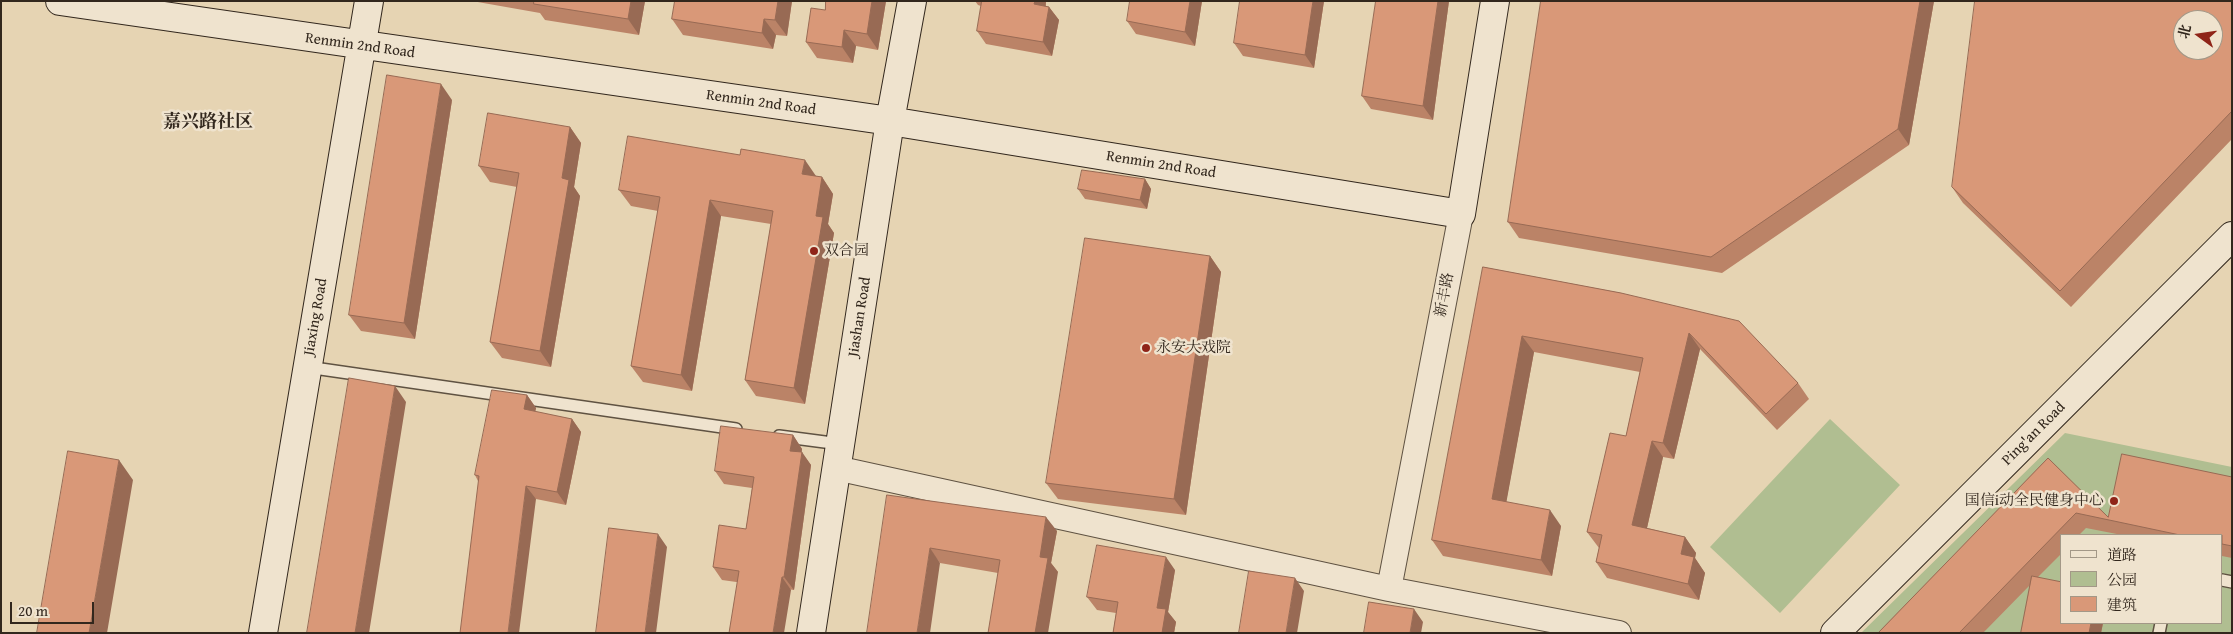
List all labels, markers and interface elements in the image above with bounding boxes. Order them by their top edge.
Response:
north arrow [2173,10,2223,60]
text: 北 [2173,22,2196,41]
street label: Renmin 2nd Road [304,29,416,63]
street label: Renmin 2nd Road [705,86,817,120]
district label: 嘉兴路社区 [163,111,253,133]
street label: Renmin 2nd Road [1105,147,1217,183]
place label: 双合园 [824,242,869,260]
marker: 双合园 [808,245,820,257]
street label: 新丰路 [1432,271,1458,319]
street label: Jiashan Road [845,276,875,358]
street label: Jiaxing Road [300,277,332,357]
place label: 永安大戏院 [1156,339,1231,357]
marker: 永安大戏院 [1140,342,1152,354]
street label: Ping'an Road [1999,399,2069,469]
place label: 国信i动全民健身中心 [1965,492,2104,510]
marker: 国信i动全民健身中心 [2108,495,2120,507]
legend [2060,534,2223,624]
text: 道路 [2107,544,2137,565]
text: 公园 [2107,569,2137,590]
scale bar [12,592,96,624]
text: 建筑 [2107,594,2137,615]
text: 20 m [18,600,48,621]

